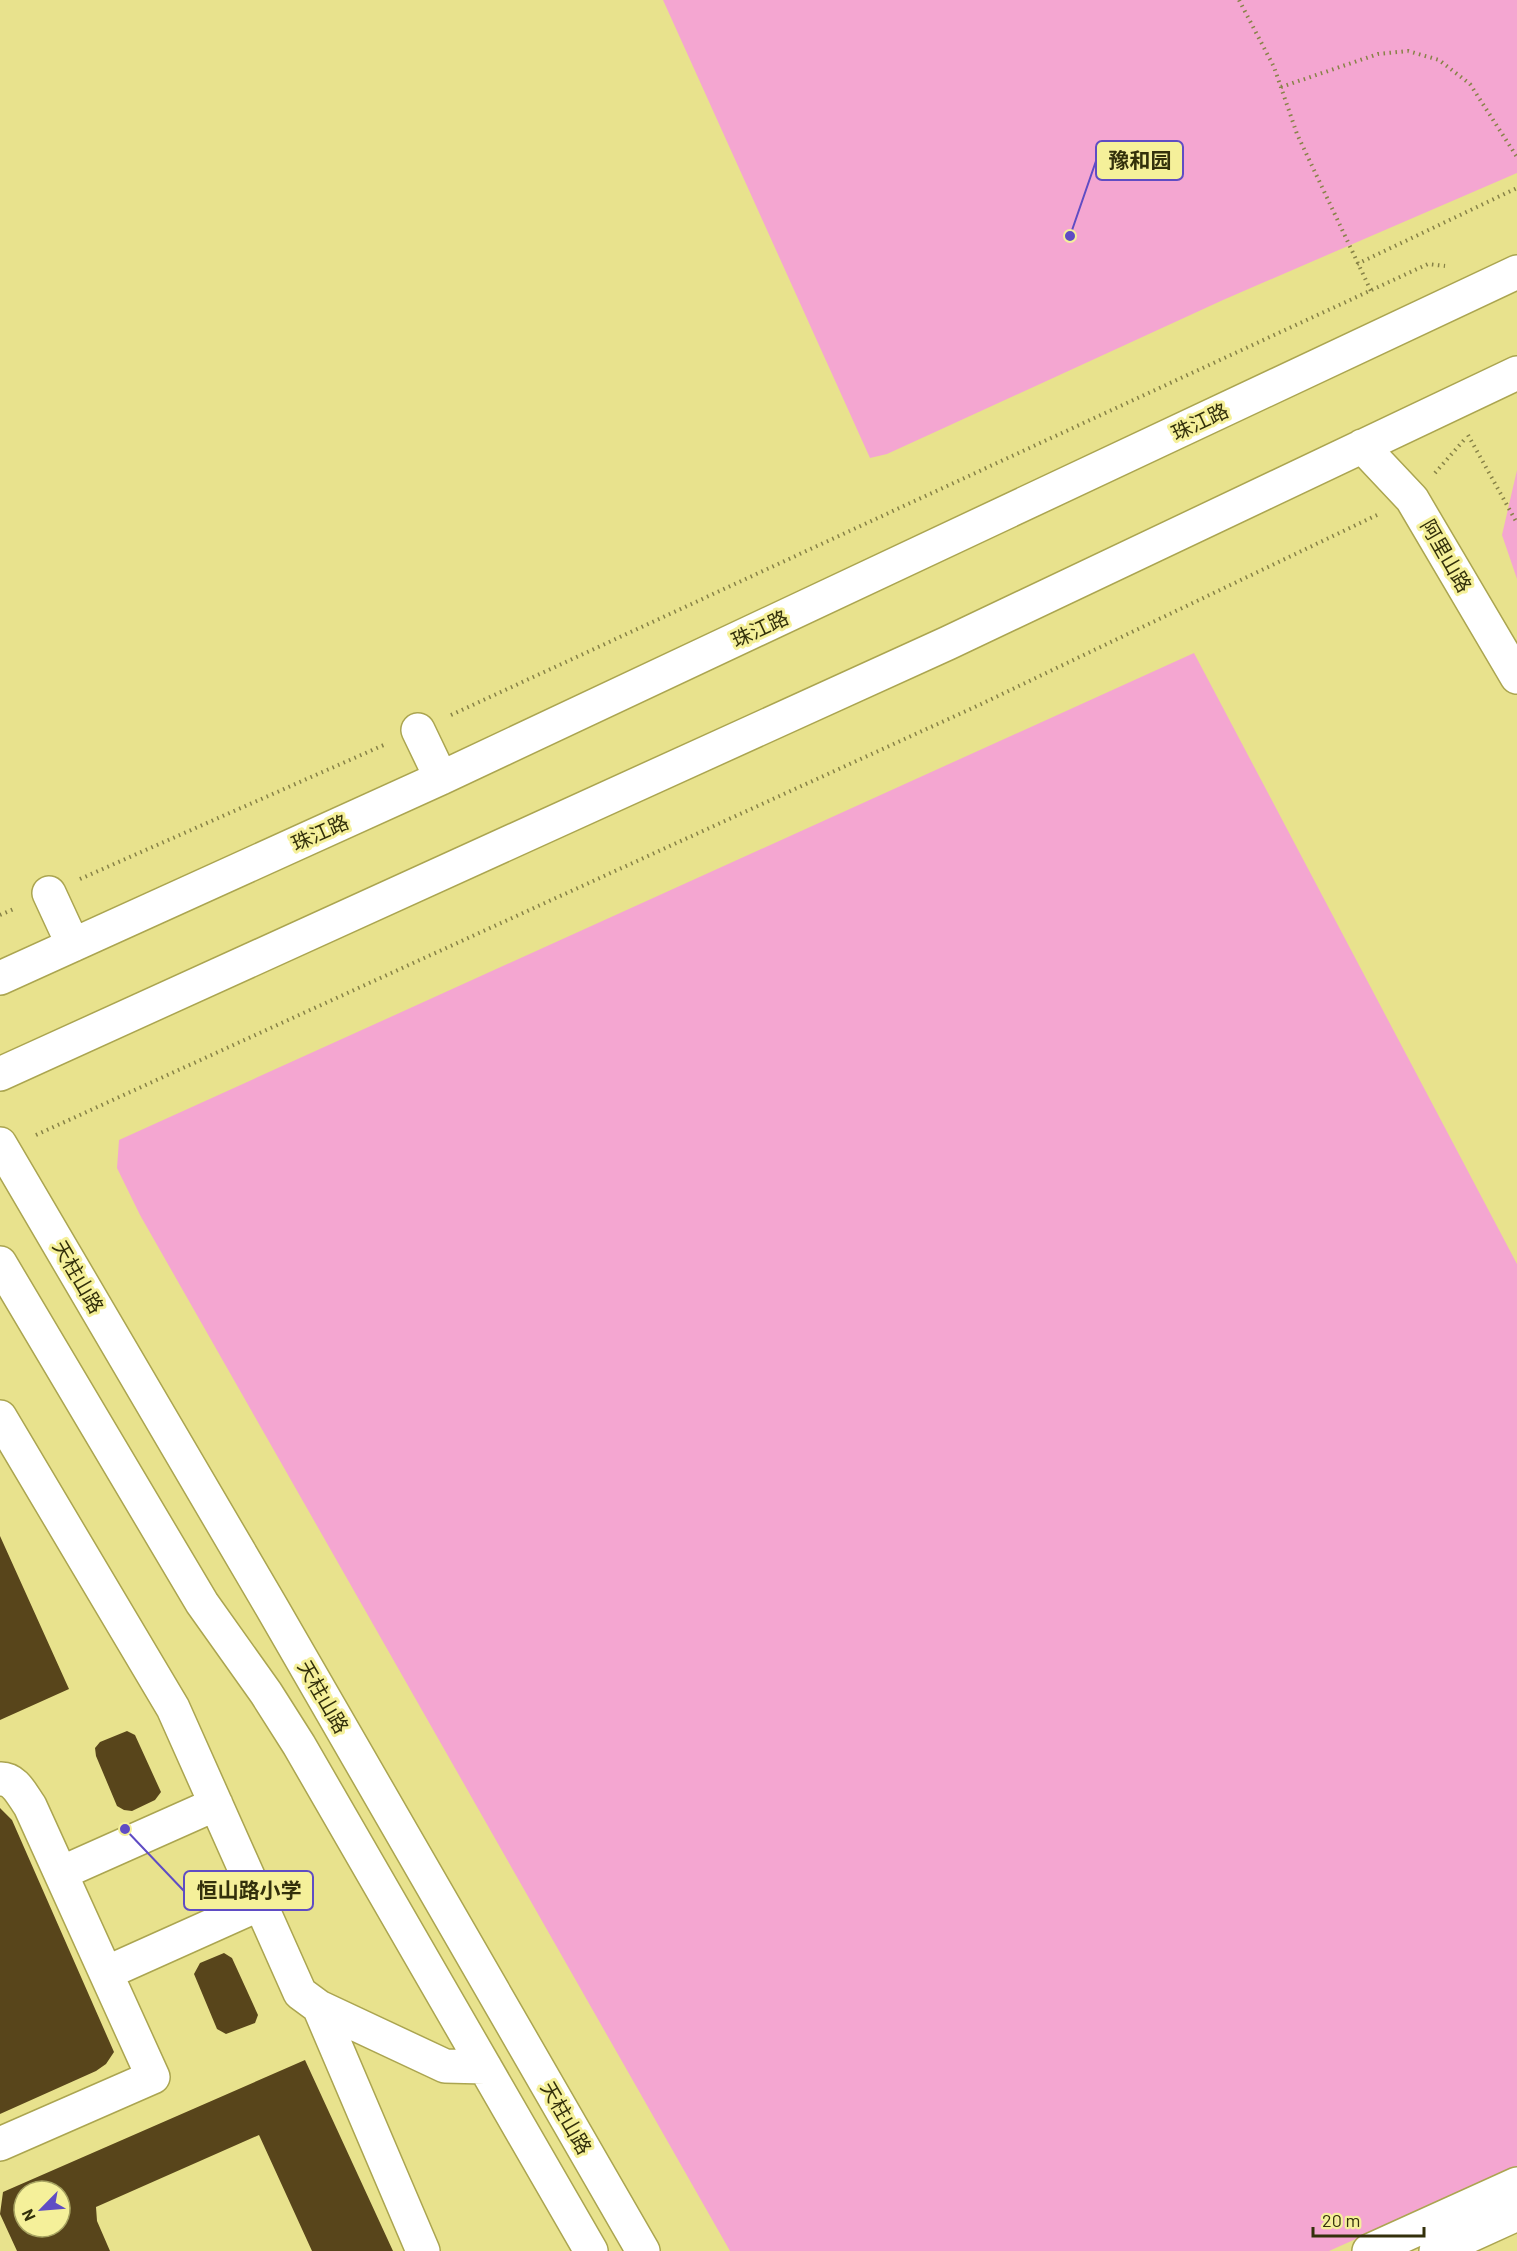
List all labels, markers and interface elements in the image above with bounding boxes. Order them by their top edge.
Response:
callout: 豫和园 [1096,141,1183,180]
text: 豫和园 [1109,147,1172,172]
street label: 珠江路 [1167,398,1232,445]
street label: 阿里山路 [1416,515,1477,596]
street label: 珠江路 [727,605,792,652]
street label: 珠江路 [287,809,352,855]
street label: 天柱山路 [48,1236,109,1317]
street label: 天柱山路 [293,1656,354,1737]
callout: 恒山路小学 [184,1871,313,1910]
text: 恒山路小学 [197,1877,302,1902]
street label: 天柱山路 [536,2077,597,2158]
north arrow [12,2179,72,2239]
scale bar [1313,2200,1424,2238]
text: N [17,2207,39,2224]
text: 20 m [1322,2209,1360,2231]

